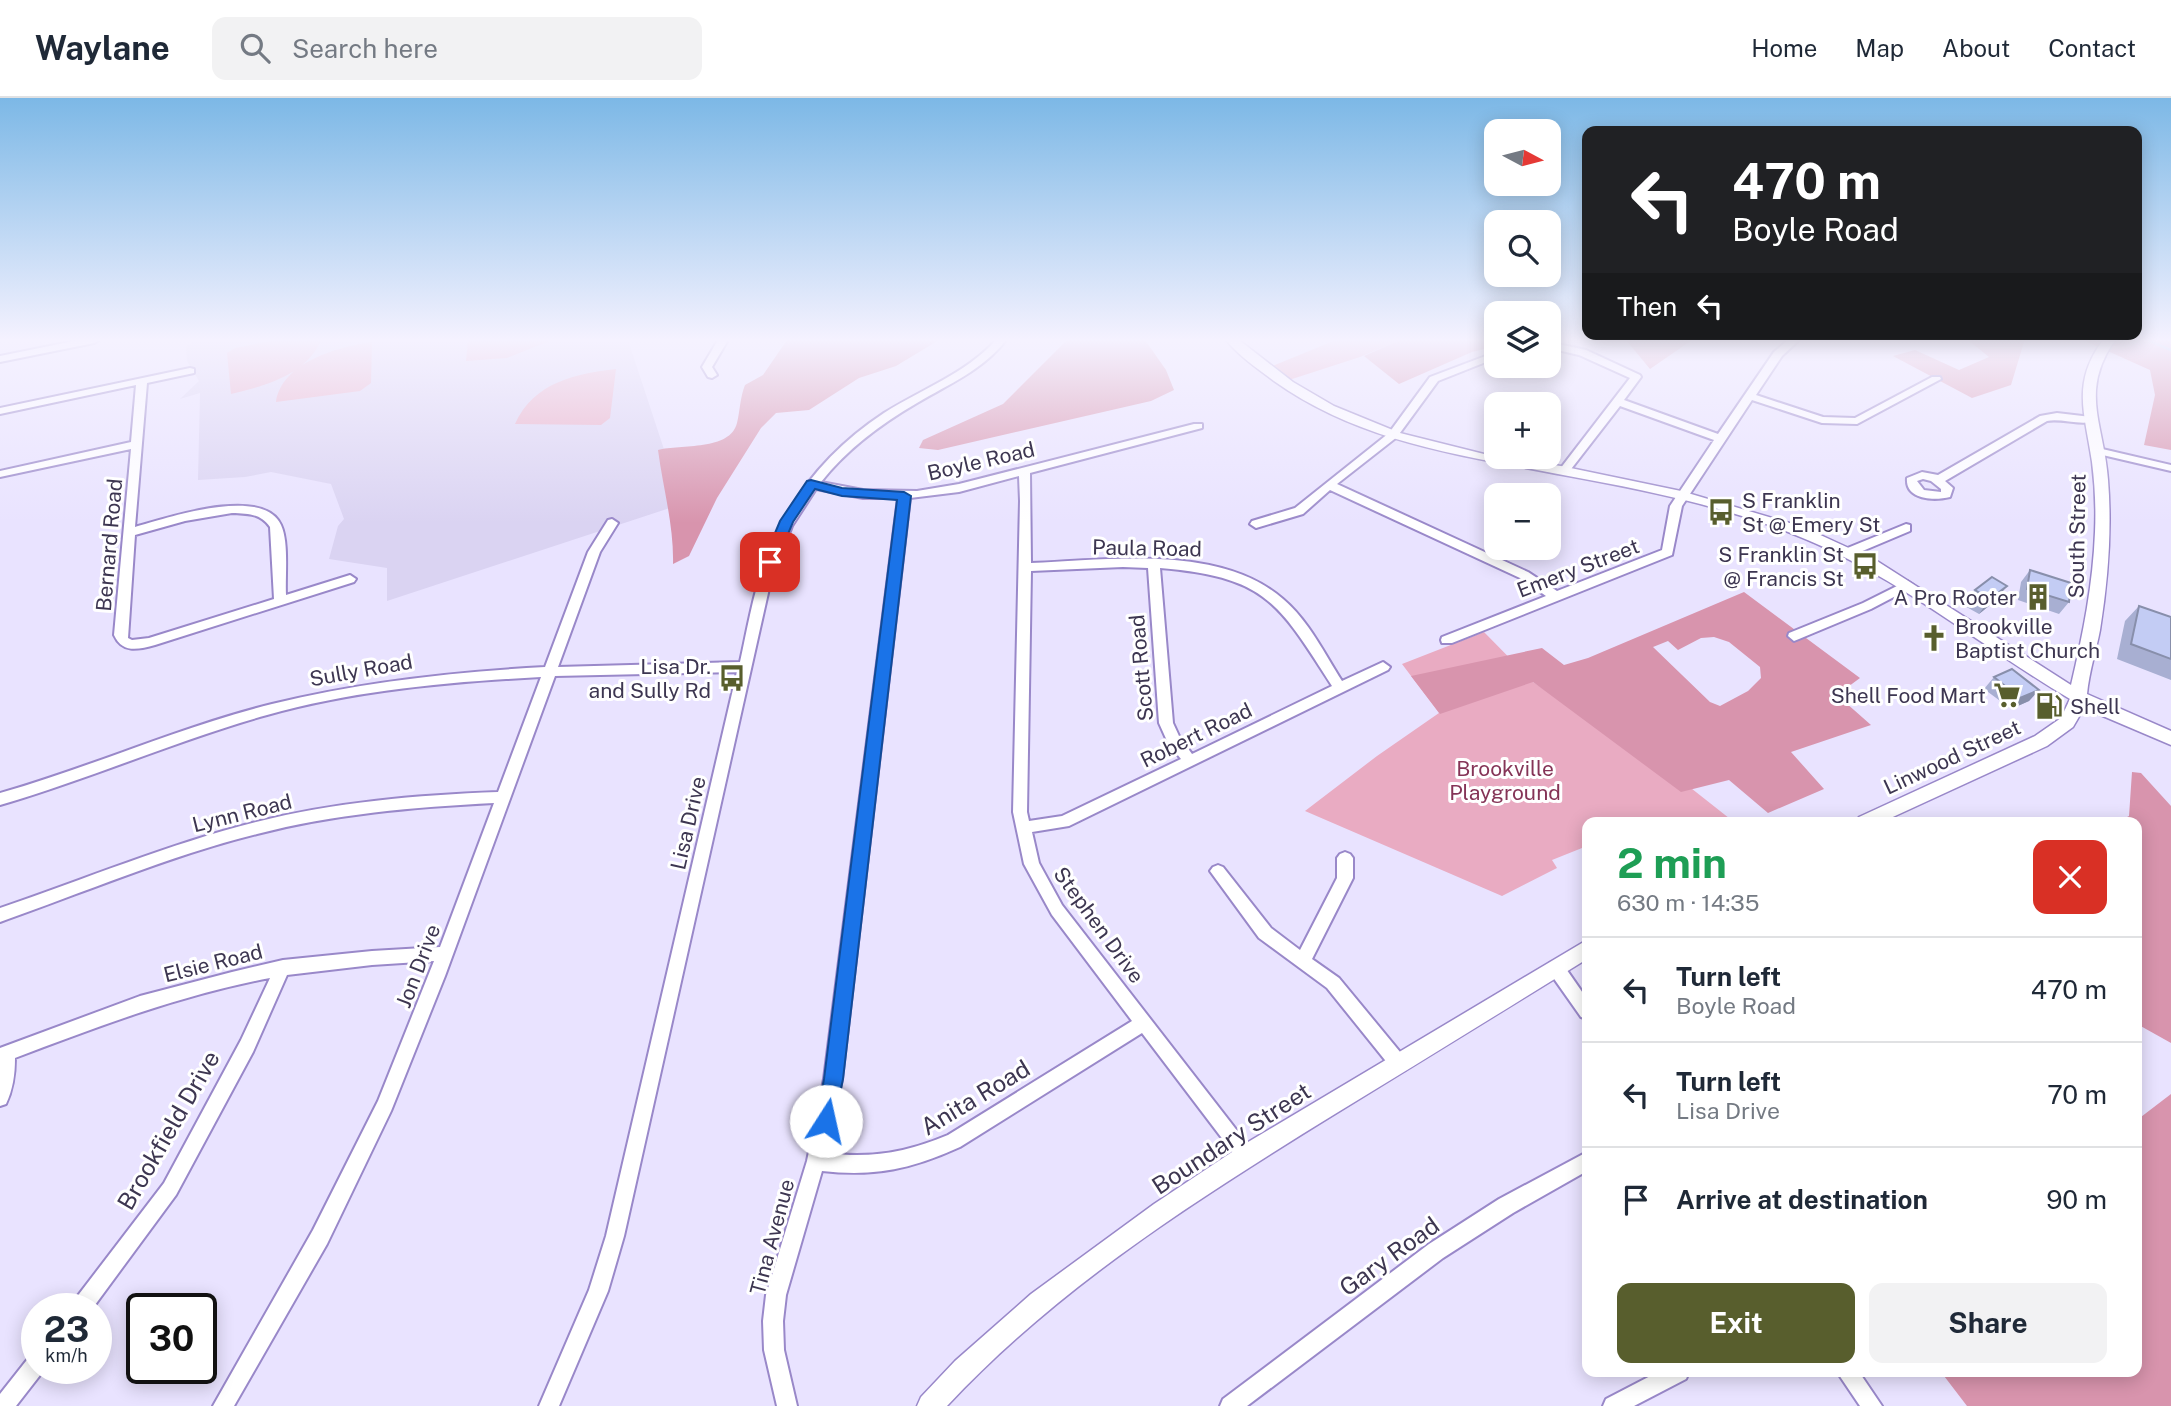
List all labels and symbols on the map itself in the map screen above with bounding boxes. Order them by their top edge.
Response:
north arrow [1484,119,1561,196]
street label: Boyle Road [925,436,1037,486]
street label: South Street [2063,473,2091,599]
street label: Bernard Road [91,477,127,613]
place label: S Franklin St @ Emery St [1742,488,1880,537]
bus stop icon: S Franklin St @ Emery St [1706,497,1736,527]
pin [740,532,800,592]
street label: Emery Street [1513,533,1643,603]
street label: Paula Road [1092,535,1202,561]
place label: S Franklin St @ Francis St [1718,542,1844,591]
bus stop icon: S Franklin St @ Francis St [1850,551,1880,581]
building icon: A Pro Rooter [2023,582,2053,612]
place label: A Pro Rooter [1894,585,2017,610]
street label: Scott Road [1124,614,1158,722]
place label: Brookville Baptist Church [1955,614,2100,663]
church icon: Brookville Baptist Church [1919,623,1949,653]
street label: Sully Road [307,649,415,691]
place label: Lisa Dr. and Sully Rd [589,654,711,703]
bus stop icon: Lisa Dr. and Sully Rd [717,663,747,693]
supermarket icon: Shell Food Mart [1992,680,2022,710]
place label: Shell Food Mart [1831,683,1986,708]
fuel station icon: Shell [2034,691,2064,721]
place label: Shell [2070,694,2120,719]
street label: Robert Road [1136,697,1256,773]
street label: Linwood Street [1880,714,2024,800]
park label: Brookville Playground [1449,756,1561,805]
street label: Lisa Drive [665,774,711,872]
street label: Lynn Road [190,789,294,837]
street label: Stephen Drive [1049,862,1149,988]
street label: Jon Drive [391,921,445,1011]
street label: Elsie Road [161,939,265,987]
street label: Brookfield Drive [111,1046,225,1214]
street label: Anita Road [915,1054,1035,1140]
street label: Boundary Street [1146,1076,1316,1200]
position arrow [789,1084,863,1158]
street label: Tina Avenue [745,1176,799,1298]
street label: Gary Road [1334,1211,1444,1301]
speed limit sign: 30 [126,1293,217,1384]

